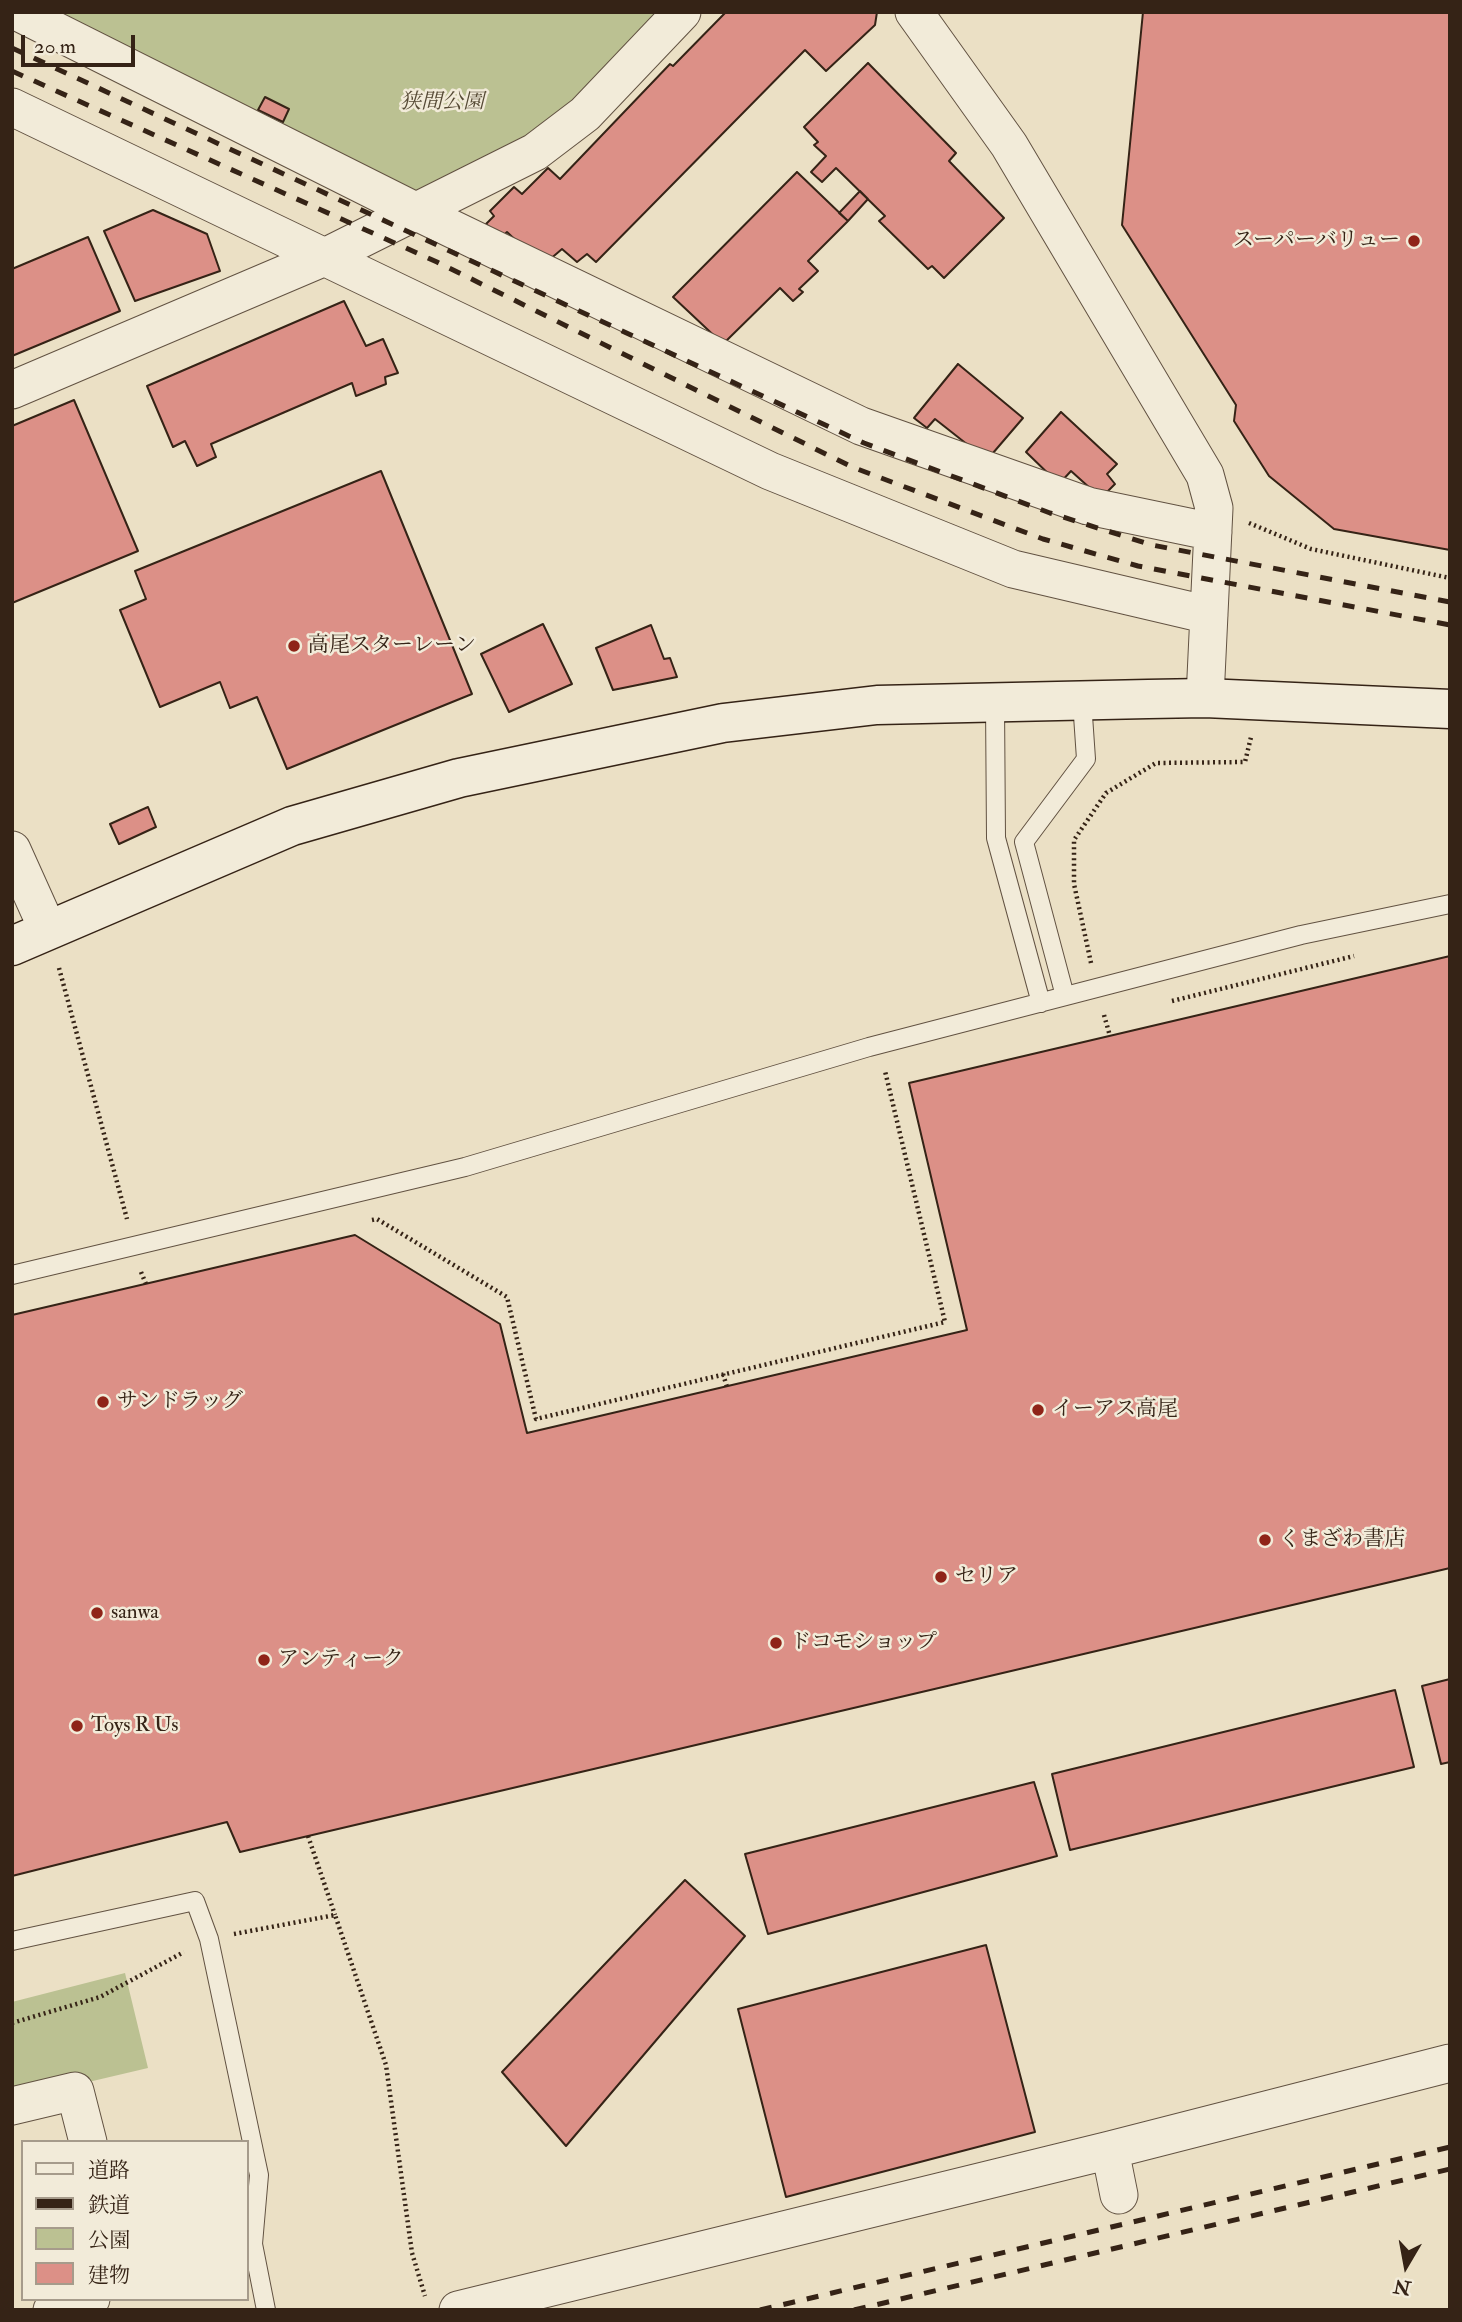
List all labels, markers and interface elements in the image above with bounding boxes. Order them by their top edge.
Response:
scale bar [24,21,138,65]
text: 20 m [34,33,76,60]
park label: 狭間公園 [400,90,484,116]
place label: スーパーバリュー [1233,228,1400,254]
marker: スーパーバリュー [1406,233,1422,249]
place label: 高尾スターレーン [308,633,476,659]
marker: 高尾スターレーン [286,638,302,654]
place label: サンドラッグ [117,1389,243,1415]
marker: サンドラッグ [95,1394,111,1410]
place label: イーアス高尾 [1052,1397,1178,1423]
marker: イーアス高尾 [1030,1402,1046,1418]
place label: くまざわ書店 [1279,1527,1405,1553]
marker: くまざわ書店 [1257,1532,1273,1548]
place label: セリア [955,1564,1018,1590]
marker: セリア [933,1569,949,1585]
place label: sanwa [111,1600,159,1626]
marker: sanwa [89,1605,105,1621]
place label: ドコモショップ [790,1630,937,1656]
marker: ドコモショップ [768,1635,784,1651]
place label: アンティーク [278,1647,404,1673]
marker: アンティーク [256,1652,272,1668]
place label: Toys R Us [91,1713,178,1739]
marker: Toys R Us [69,1718,85,1734]
legend [21,2140,248,2301]
text: 道路 [88,2157,130,2184]
text: 鉄道 [88,2192,130,2219]
text: 公園 [88,2227,130,2254]
north arrow [1371,2231,1441,2301]
text: 建物 [88,2262,130,2289]
text: N [1392,2273,1413,2300]

